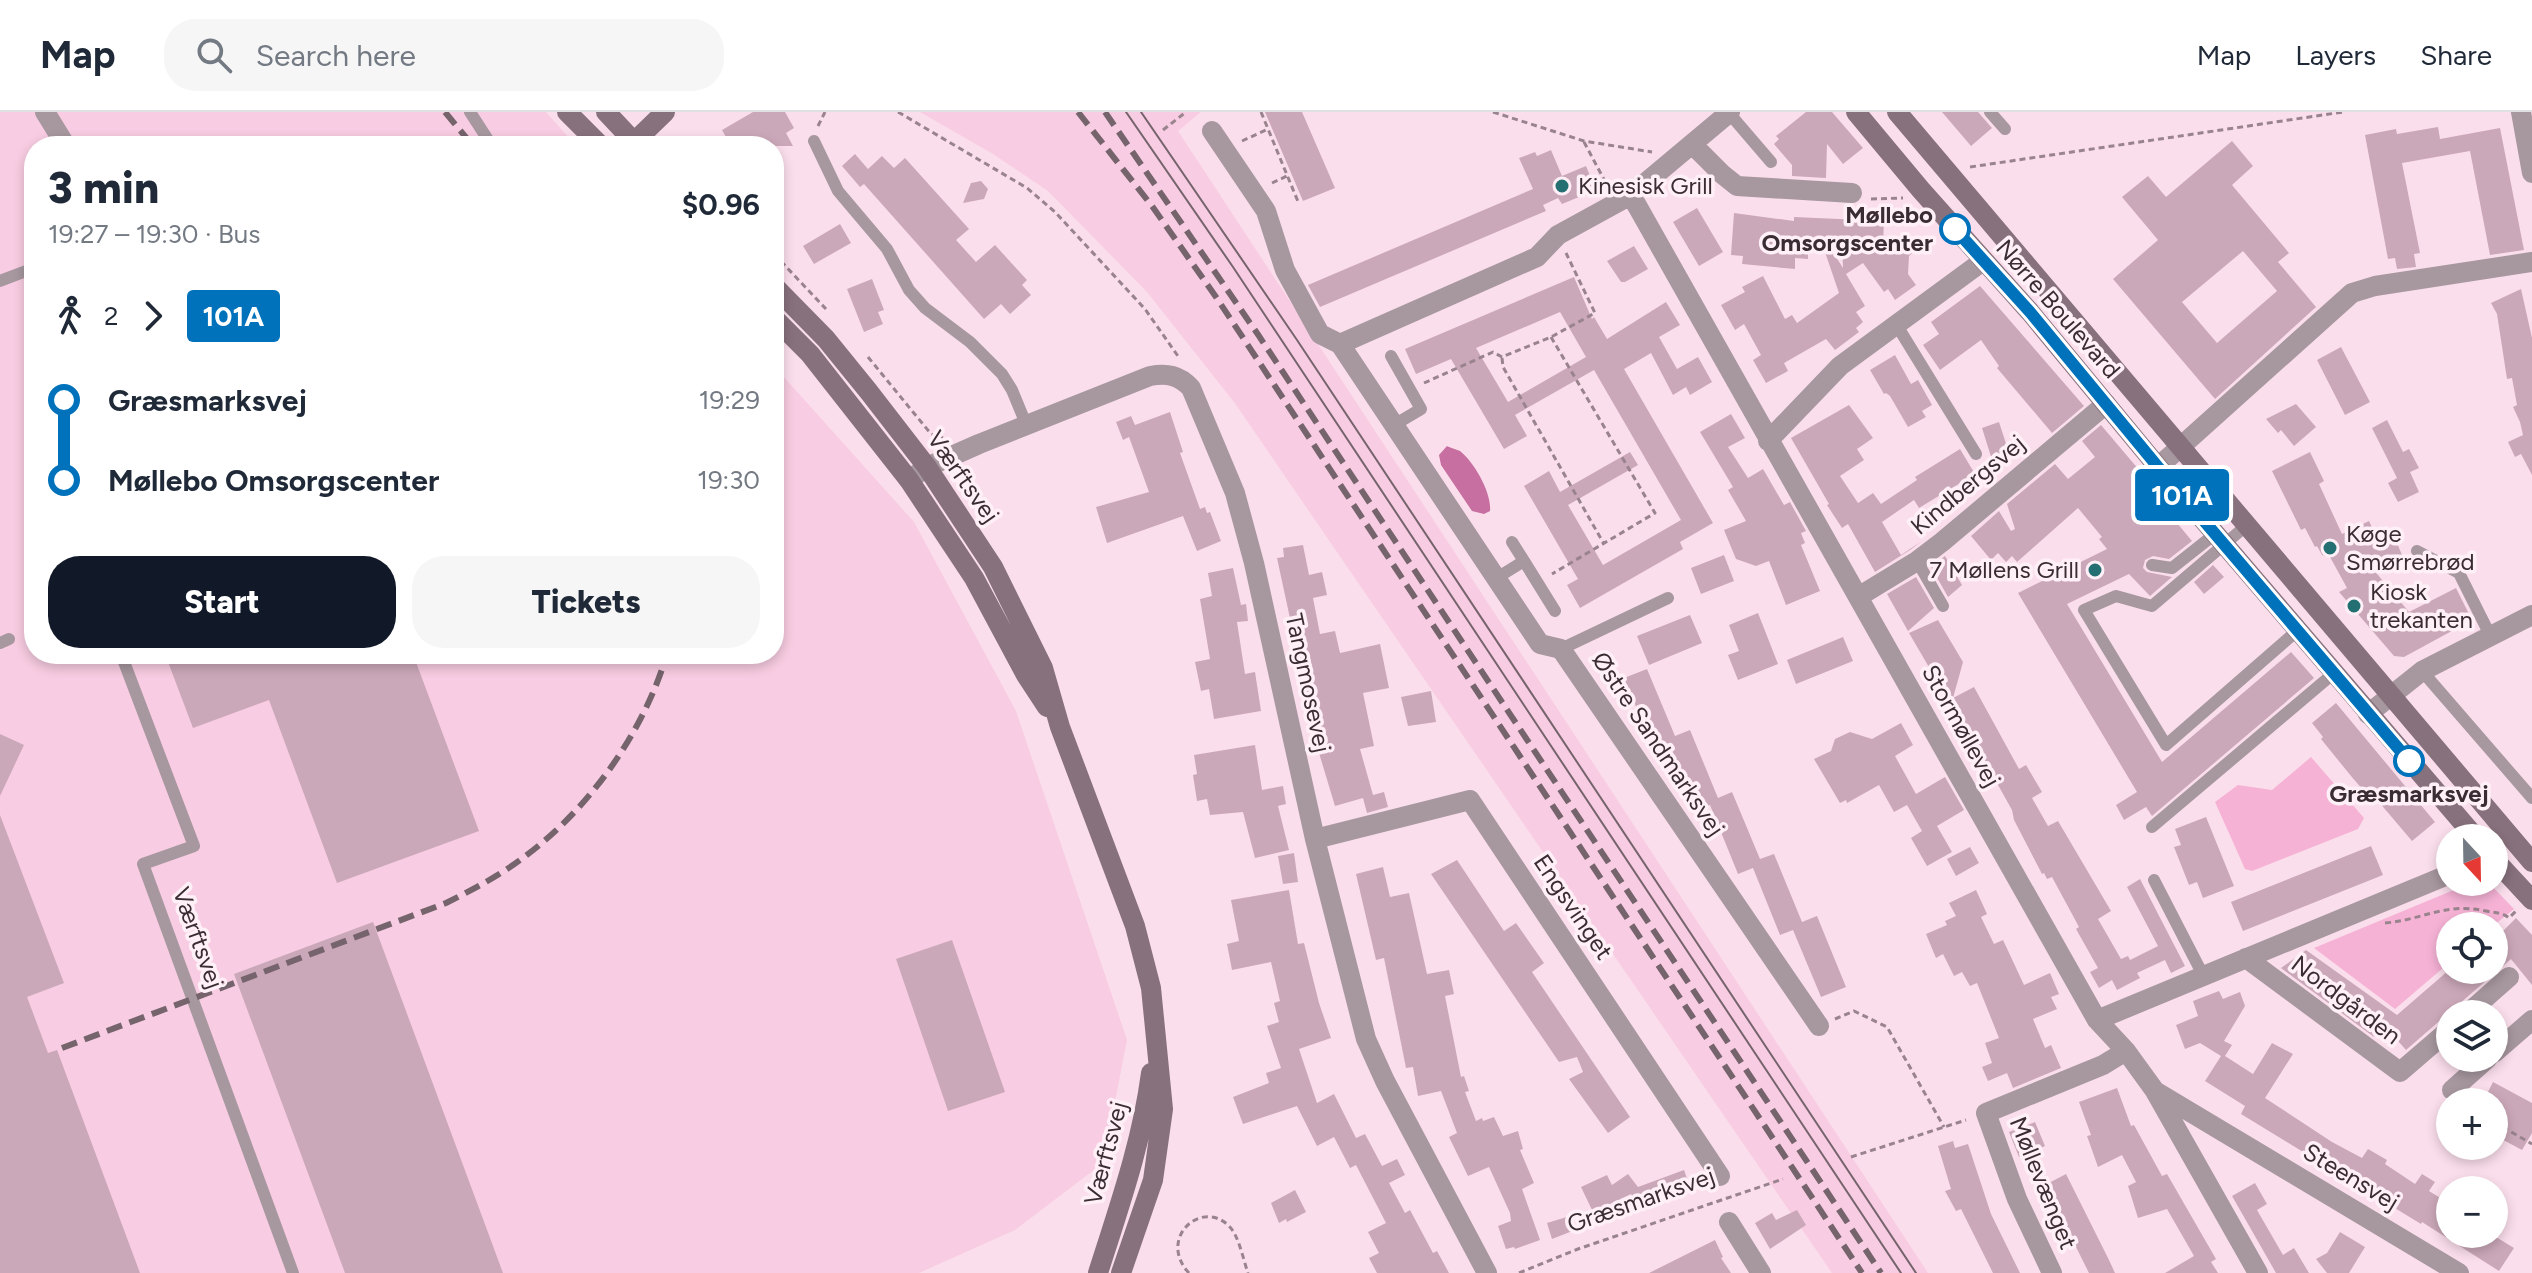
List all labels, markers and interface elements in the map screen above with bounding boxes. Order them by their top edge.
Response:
search box [164,19,724,91]
text: Map [40,32,116,78]
icon: search [192,33,236,77]
text: Search here [256,37,416,74]
text: Map [2197,38,2251,72]
text: Layers [2295,38,2376,72]
text: Share [2420,38,2492,72]
text: 3 min [48,161,159,214]
place label: Kinesisk Grill [1578,171,1713,200]
marker: Kinesisk Grill [1553,177,1571,195]
text: $0.96 [682,186,760,223]
place label: Møllebo Omsorgscenter [1761,200,1933,257]
marker: Møllebo Omsorgscenter [1940,214,1970,244]
text: 19:27 – 19:30 · Bus [48,218,260,250]
street label: Nørre Boulevard [1990,233,2127,384]
icon: walk [48,294,92,338]
icon: forward [131,294,175,338]
text: 101A [203,299,264,333]
text: 2 [104,300,119,332]
text: Græsmarksvej [108,382,307,419]
text: 19:29 [699,384,760,416]
street label: Værftsvej [921,425,1006,528]
street label: Kindbergsvej [1905,429,2031,541]
text: Møllebo Omsorgscenter [108,462,439,499]
text: 19:30 [697,464,760,496]
line badge: 101A [2126,469,2238,521]
text: 101A [2151,478,2213,512]
place label: Køge Smørrebrød [2346,519,2475,576]
marker: Køge Smørrebrød [2321,539,2339,557]
place label: 7 Møllens Grill [1929,555,2079,584]
button: Start [48,556,396,648]
button: Tickets [412,556,760,648]
marker: 7 Møllens Grill [2086,561,2104,579]
place label: Kiosk trekanten [2370,577,2473,634]
marker: Kiosk trekanten [2345,597,2363,615]
street label: Tangmosevej [1280,611,1337,755]
street label: Østre Sandmarksvej [1586,646,1731,841]
street label: Stormøllevej [1916,660,2007,792]
marker: Græsmarksvej [2394,746,2424,776]
place label: Græsmarksvej [2329,779,2489,808]
north arrow [2436,824,2508,896]
map controls [2436,824,2508,1248]
street label: Engsvinget [1528,849,1619,965]
street label: Værftsvej [167,883,230,992]
button: locate [2436,912,2508,984]
street label: Nordgården [2286,949,2407,1050]
button: layers [2436,1000,2508,1072]
button: + [2436,1088,2508,1160]
street label: Værftsvej [1078,1098,1133,1208]
street label: Møllevænget [2004,1112,2083,1253]
street label: Steensvej [2298,1137,2404,1216]
street label: Græsmarksvej [1563,1161,1718,1238]
button: − [2436,1176,2508,1248]

